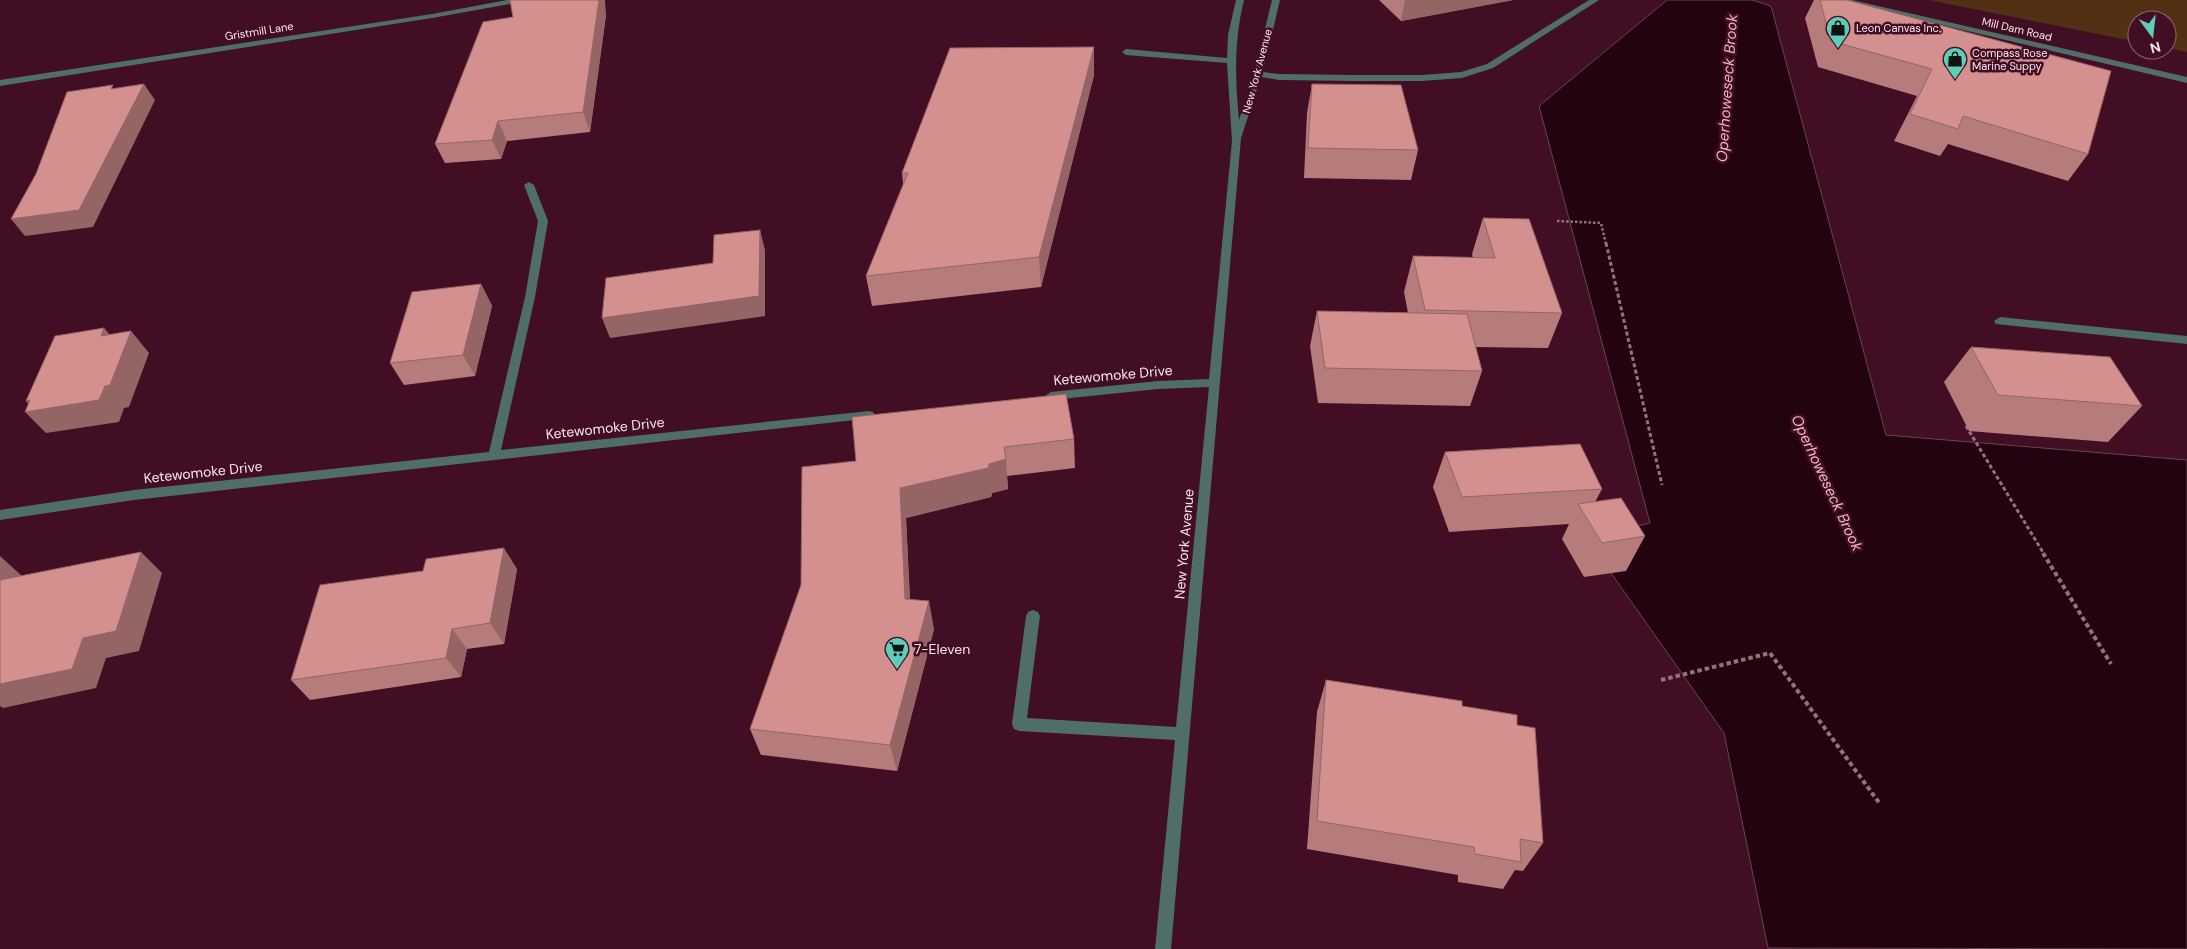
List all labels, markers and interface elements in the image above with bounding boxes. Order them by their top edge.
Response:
north arrow [2127,10,2177,60]
water label: Operhoweseck Brook [1712,13,1742,163]
street label: Mill Dam Road [1981,14,2054,44]
shop icon: Leon Canvas Inc. [1825,15,1851,49]
street label: Gristmill Lane [224,19,294,43]
place label: Leon Canvas Inc. [1856,21,1941,35]
street label: New York Avenue [1239,27,1275,115]
text: N [2148,38,2163,58]
shop icon: Compass Rose Marine Suppy [1942,46,1968,80]
place label: Compass Rose Marine Suppy [1972,46,2048,73]
street label: Ketewomoke Drive [1053,361,1173,389]
water label: Operhoweseck Brook [1787,412,1868,555]
street label: Ketewomoke Drive [545,413,665,443]
street label: Ketewomoke Drive [143,457,263,487]
street label: New York Avenue [1170,488,1198,600]
supermarket icon: 7-Eleven [884,636,910,670]
place label: 7-Eleven [914,640,970,658]

